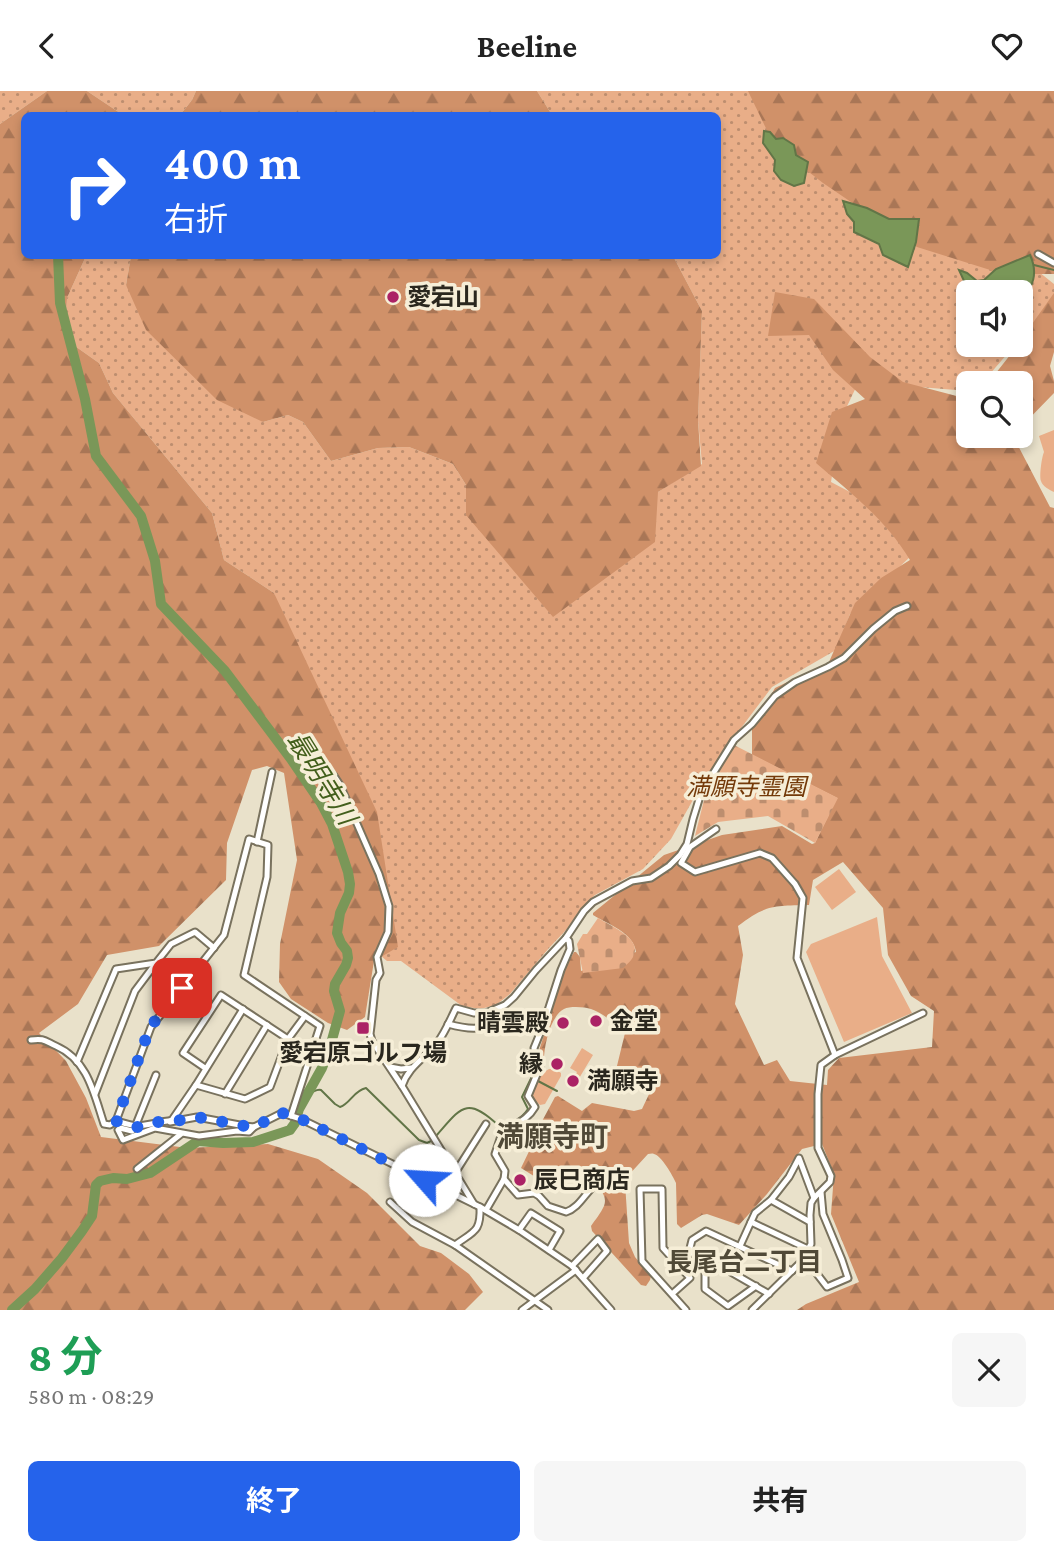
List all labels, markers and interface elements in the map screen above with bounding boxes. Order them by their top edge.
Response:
icon: back [28,27,66,65]
icon: heart [988,27,1026,65]
text: Beeline [477,28,577,64]
text: 400 m [164,135,301,190]
icon: right [49,140,140,231]
text: 右折 [164,201,228,237]
map controls [956,280,1033,448]
button: sound [956,280,1033,357]
place label: 愛宕山 [407,283,479,310]
marker: 愛宕山 [385,289,401,305]
button: search [956,371,1033,448]
water label: 最明寺川 [282,726,363,833]
park label: 満願寺霊園 [686,773,809,800]
pin [152,958,212,1018]
icon: arrive [163,969,201,1007]
place label: 金堂 [610,1007,658,1034]
place label: 晴雲殿 [477,1009,549,1036]
marker: 金堂 [588,1013,604,1029]
marker: 晴雲殿 [555,1015,571,1031]
marker: 愛宕原ゴルフ場 [355,1020,371,1036]
place label: 愛宕原ゴルフ場 [279,1039,447,1066]
place label: 縁 [519,1050,543,1077]
marker: 縁 [549,1056,565,1072]
place label: 満願寺 [587,1067,659,1094]
marker: 満願寺 [565,1073,581,1089]
district label: 満願寺町 [496,1121,608,1152]
position arrow [388,1143,462,1217]
place label: 辰巳商店 [534,1166,630,1193]
marker: 辰巳商店 [512,1172,528,1188]
district label: 長尾台二丁目 [666,1248,822,1277]
text: 8 分 [28,1333,103,1380]
button: close [952,1333,1026,1407]
text: 580 m · 08:29 [28,1383,154,1409]
button: 終了 [28,1461,520,1541]
button: 共有 [534,1461,1026,1541]

